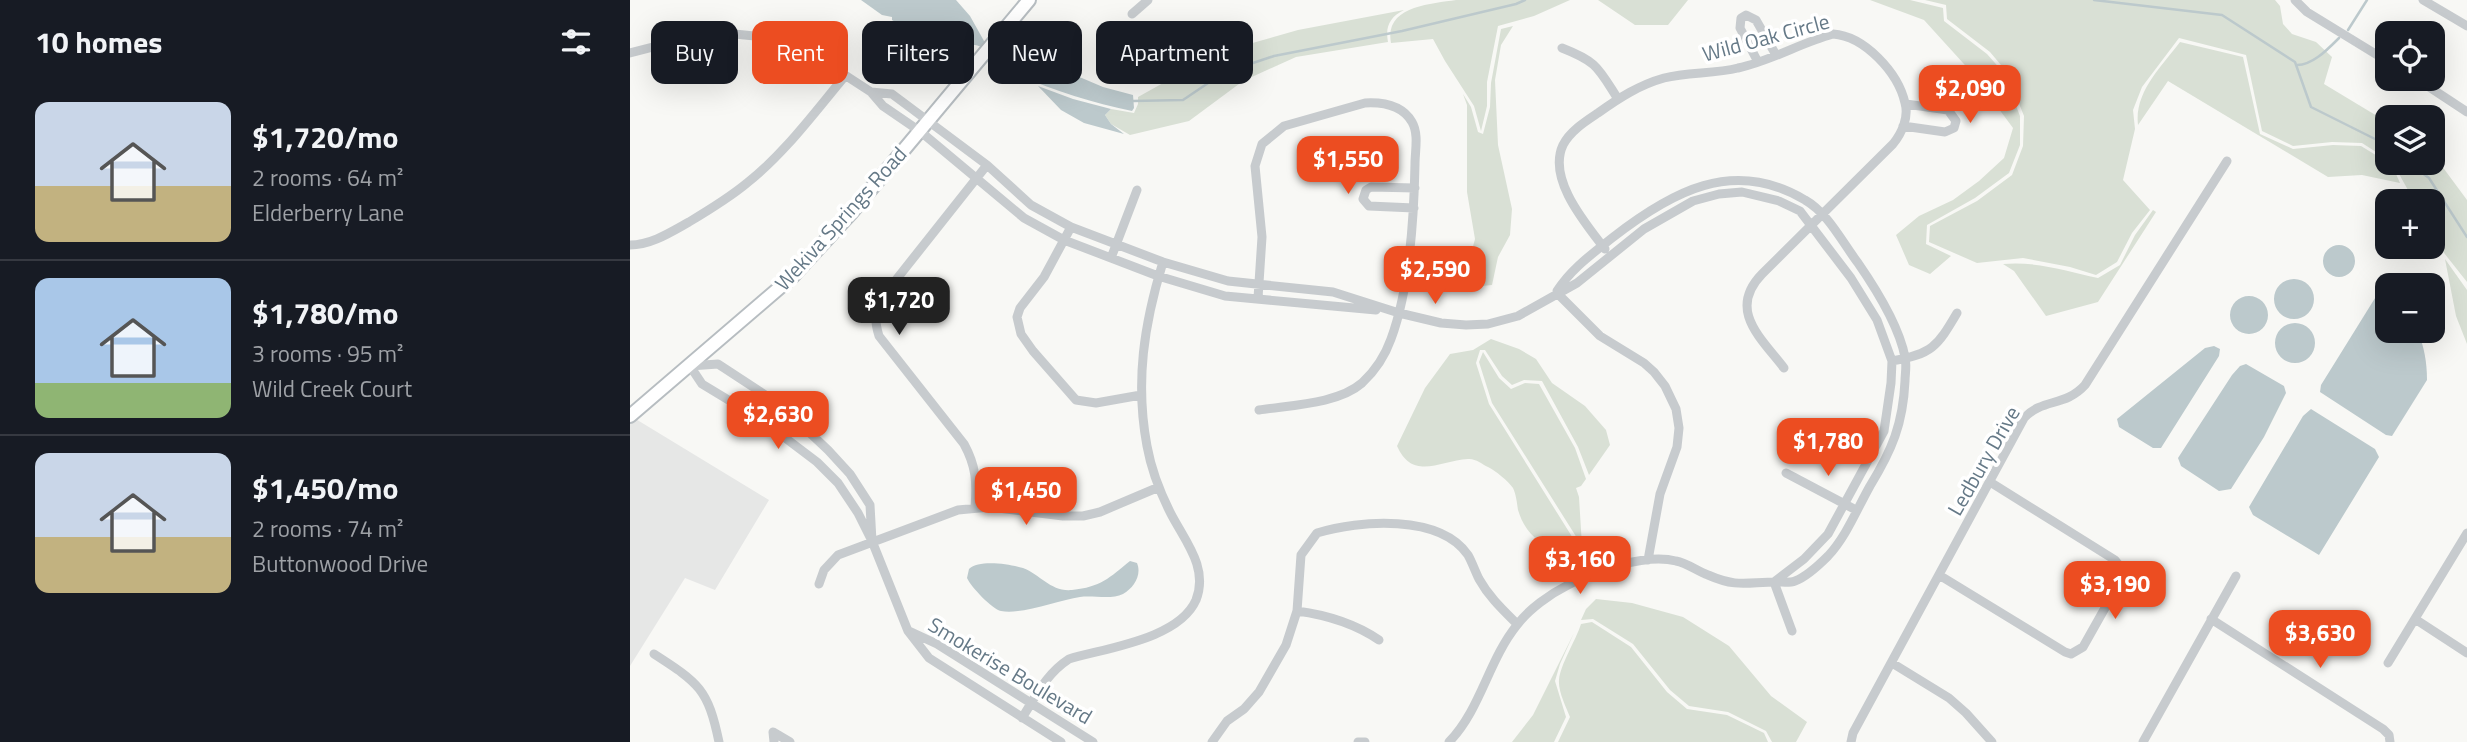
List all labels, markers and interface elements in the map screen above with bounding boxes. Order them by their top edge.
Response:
street label: Wild Oak Circle [1699,5,1833,69]
text: 10 homes [35,19,162,65]
chip: Buy [651,21,738,84]
chip: Rent [752,21,848,84]
chip: Filters [862,21,974,84]
chip: New [988,21,1082,84]
chip: Apartment [1096,21,1253,84]
map controls [2375,21,2445,343]
button: locate [2375,21,2445,91]
icon: filters [557,23,595,61]
pin: $2,090 [1913,66,2027,125]
text: $2,090 [1935,70,2005,105]
button: layers [2375,105,2445,175]
text: $1,720/mo [252,114,398,160]
icon: home [91,130,175,214]
pin: $1,550 [1291,136,1405,196]
street label: Wekiva Springs Road [767,139,914,298]
text: $1,550 [1313,141,1383,176]
text: 2 rooms · 64 m² [252,160,403,195]
button: + [2375,189,2445,259]
text: Elderberry Lane [252,195,404,230]
pin: $2,590 [1378,246,1492,306]
text: $2,590 [1400,251,1470,286]
button: − [2375,273,2445,343]
pin: $1,720 [842,278,956,337]
text: $1,720 [864,282,934,317]
text: $1,780/mo [252,290,398,336]
icon: home [91,306,175,390]
text: 3 rooms · 95 m² [252,336,403,371]
text: Wild Creek Court [252,371,412,406]
pin: $2,630 [721,392,835,451]
text: $2,630 [743,396,813,431]
street label: Ledbury Drive [1939,400,2027,521]
pin: $1,780 [1771,419,1885,478]
text: $1,780 [1793,423,1863,458]
text: $1,450/mo [252,465,398,511]
pin: $1,450 [969,468,1083,527]
text: $1,450 [991,472,1061,507]
icon: home [91,481,175,565]
text: 2 rooms · 74 m² [252,511,403,546]
pin: $3,160 [1523,536,1637,596]
text: $3,160 [1545,541,1615,576]
text: Buttonwood Drive [252,546,428,581]
pin: $3,190 [2058,562,2172,621]
text: $3,190 [2080,566,2150,601]
street label: Smokerise Boulevard [922,608,1099,732]
pin: $3,630 [2263,610,2377,670]
text: $3,630 [2285,615,2355,650]

